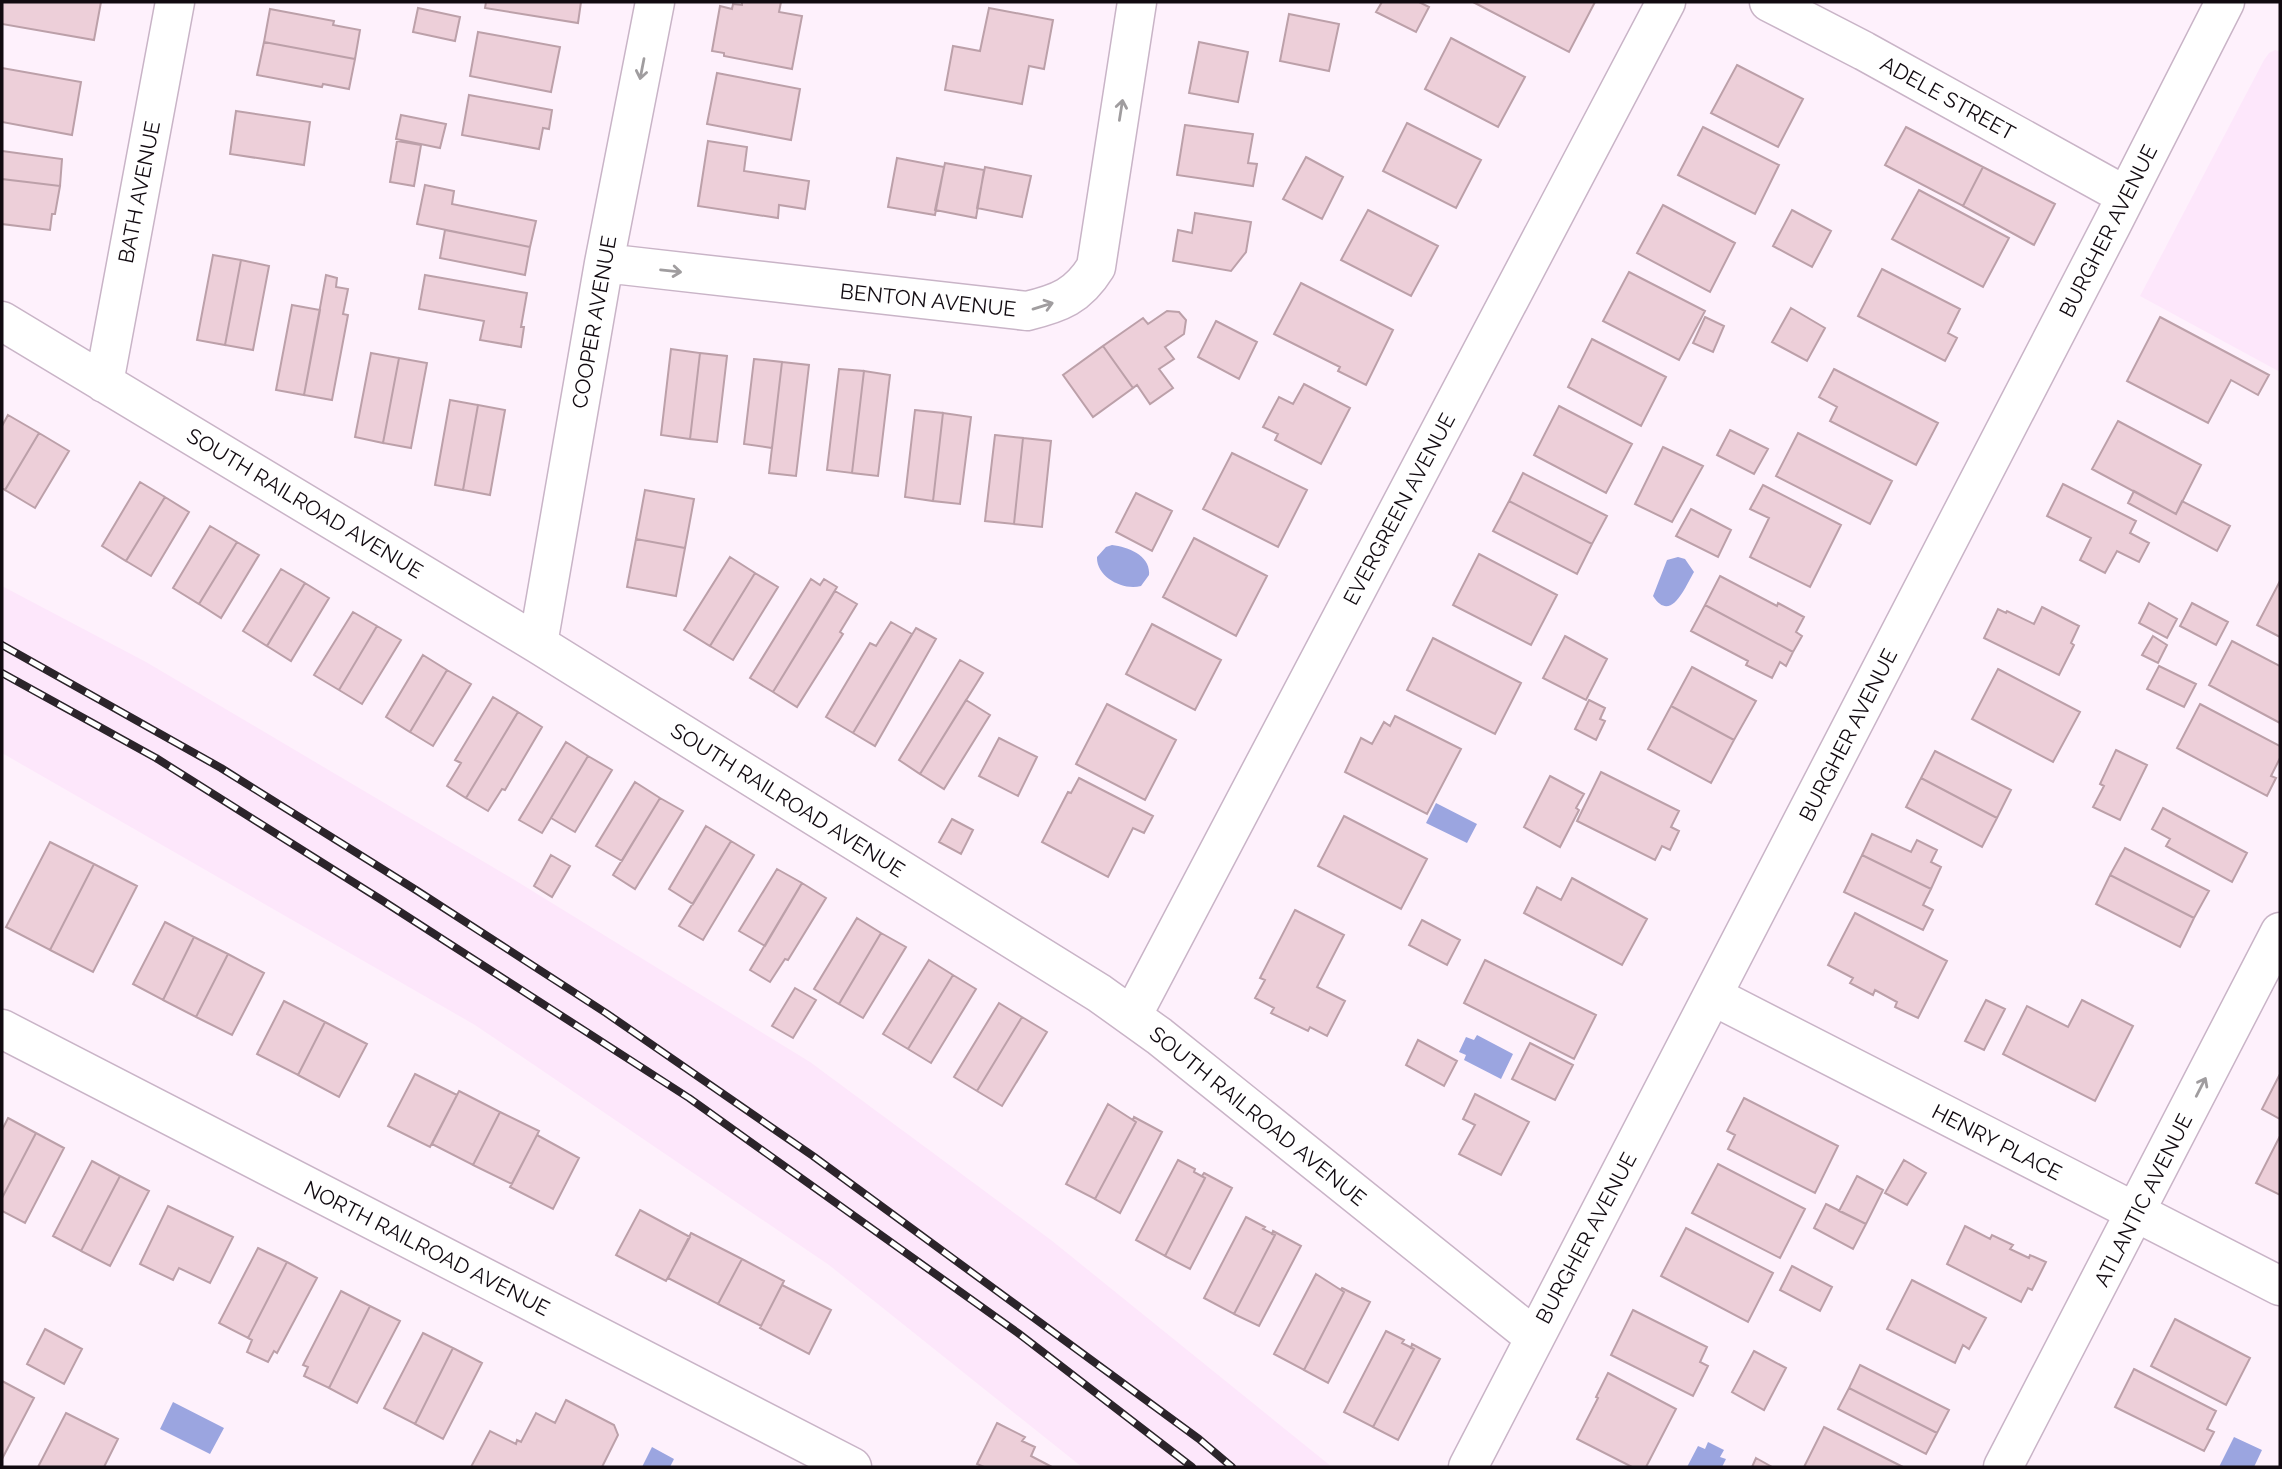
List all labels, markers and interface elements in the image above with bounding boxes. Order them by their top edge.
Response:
street label: ADELE STREET [1876,51,2020,145]
one-way arrow [635,57,649,80]
one-way arrow [1115,99,1128,122]
street label: BATH AVENUE [113,119,165,265]
street label: BURGHER AVENUE [2054,141,2162,321]
street label: COOPER AVENUE [567,234,621,410]
one-way arrow [660,264,682,277]
street label: BENTON AVENUE [839,278,1017,322]
one-way arrow [1032,299,1054,312]
street label: EVERGREEN AVENUE [1338,409,1460,609]
street label: SOUTH RAILROAD AVENUE [182,422,428,584]
street label: BURGHER AVENUE [1794,645,1902,825]
street label: SOUTH RAILROAD AVENUE [666,718,910,882]
street label: SOUTH RAILROAD AVENUE [1145,1021,1371,1211]
one-way arrow [2194,1077,2208,1098]
street label: HENRY PLACE [1928,1099,2066,1185]
street label: ATLANTIC AVENUE [2089,1110,2197,1290]
street label: BURGHER AVENUE [1530,1148,1642,1328]
street label: NORTH RAILROAD AVENUE [300,1175,554,1321]

